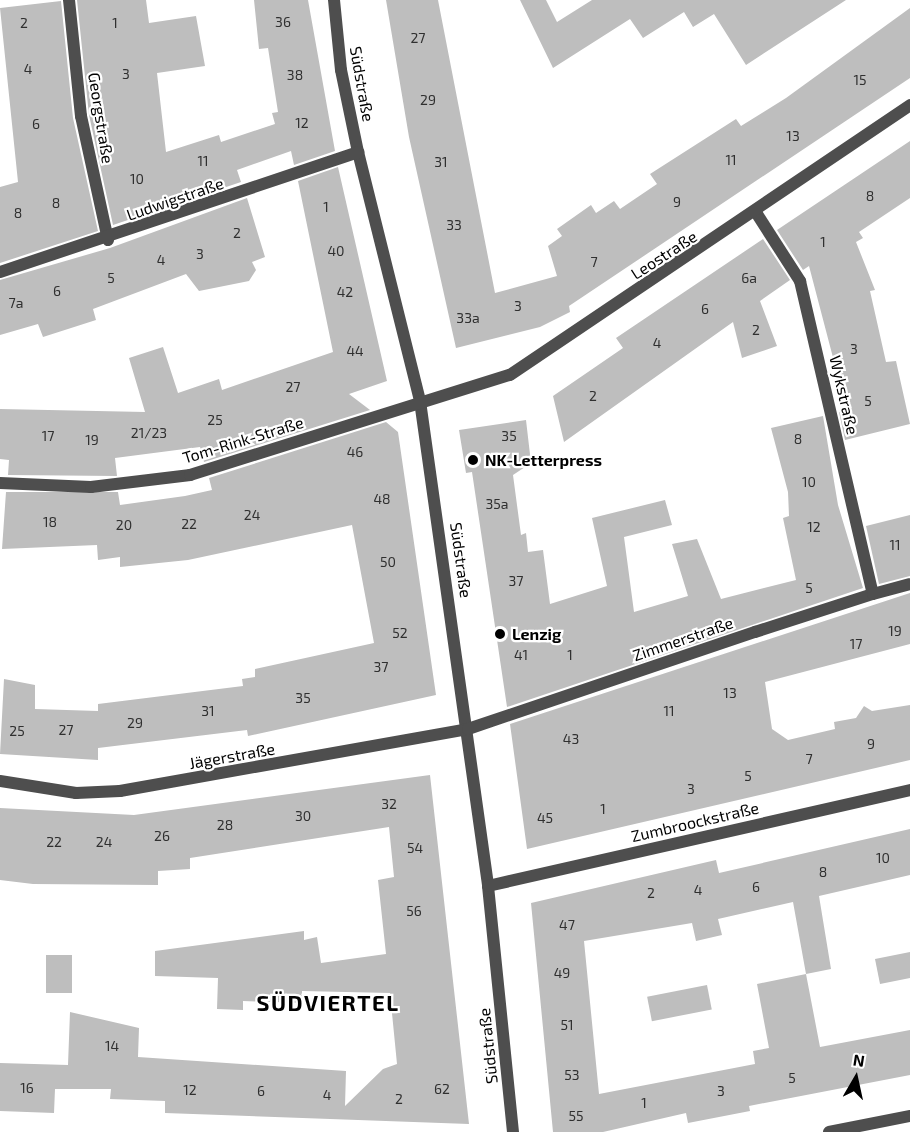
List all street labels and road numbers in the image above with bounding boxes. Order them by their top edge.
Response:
street label: Südstraße [346,45,378,123]
street label: Georgstraße [84,71,118,165]
street label: Ludwigstraße [124,173,226,225]
street label: Leostraße [627,227,701,283]
street label: Wykstraße [826,354,862,436]
street label: Tom-Rink-Straße [180,413,306,467]
street label: Südstraße [446,521,476,599]
street label: Zimmerstraße [630,613,736,665]
street label: Jägerstraße [188,739,276,773]
street label: Zumbroockstraße [629,798,761,846]
street label: Südstraße [474,1007,502,1085]

